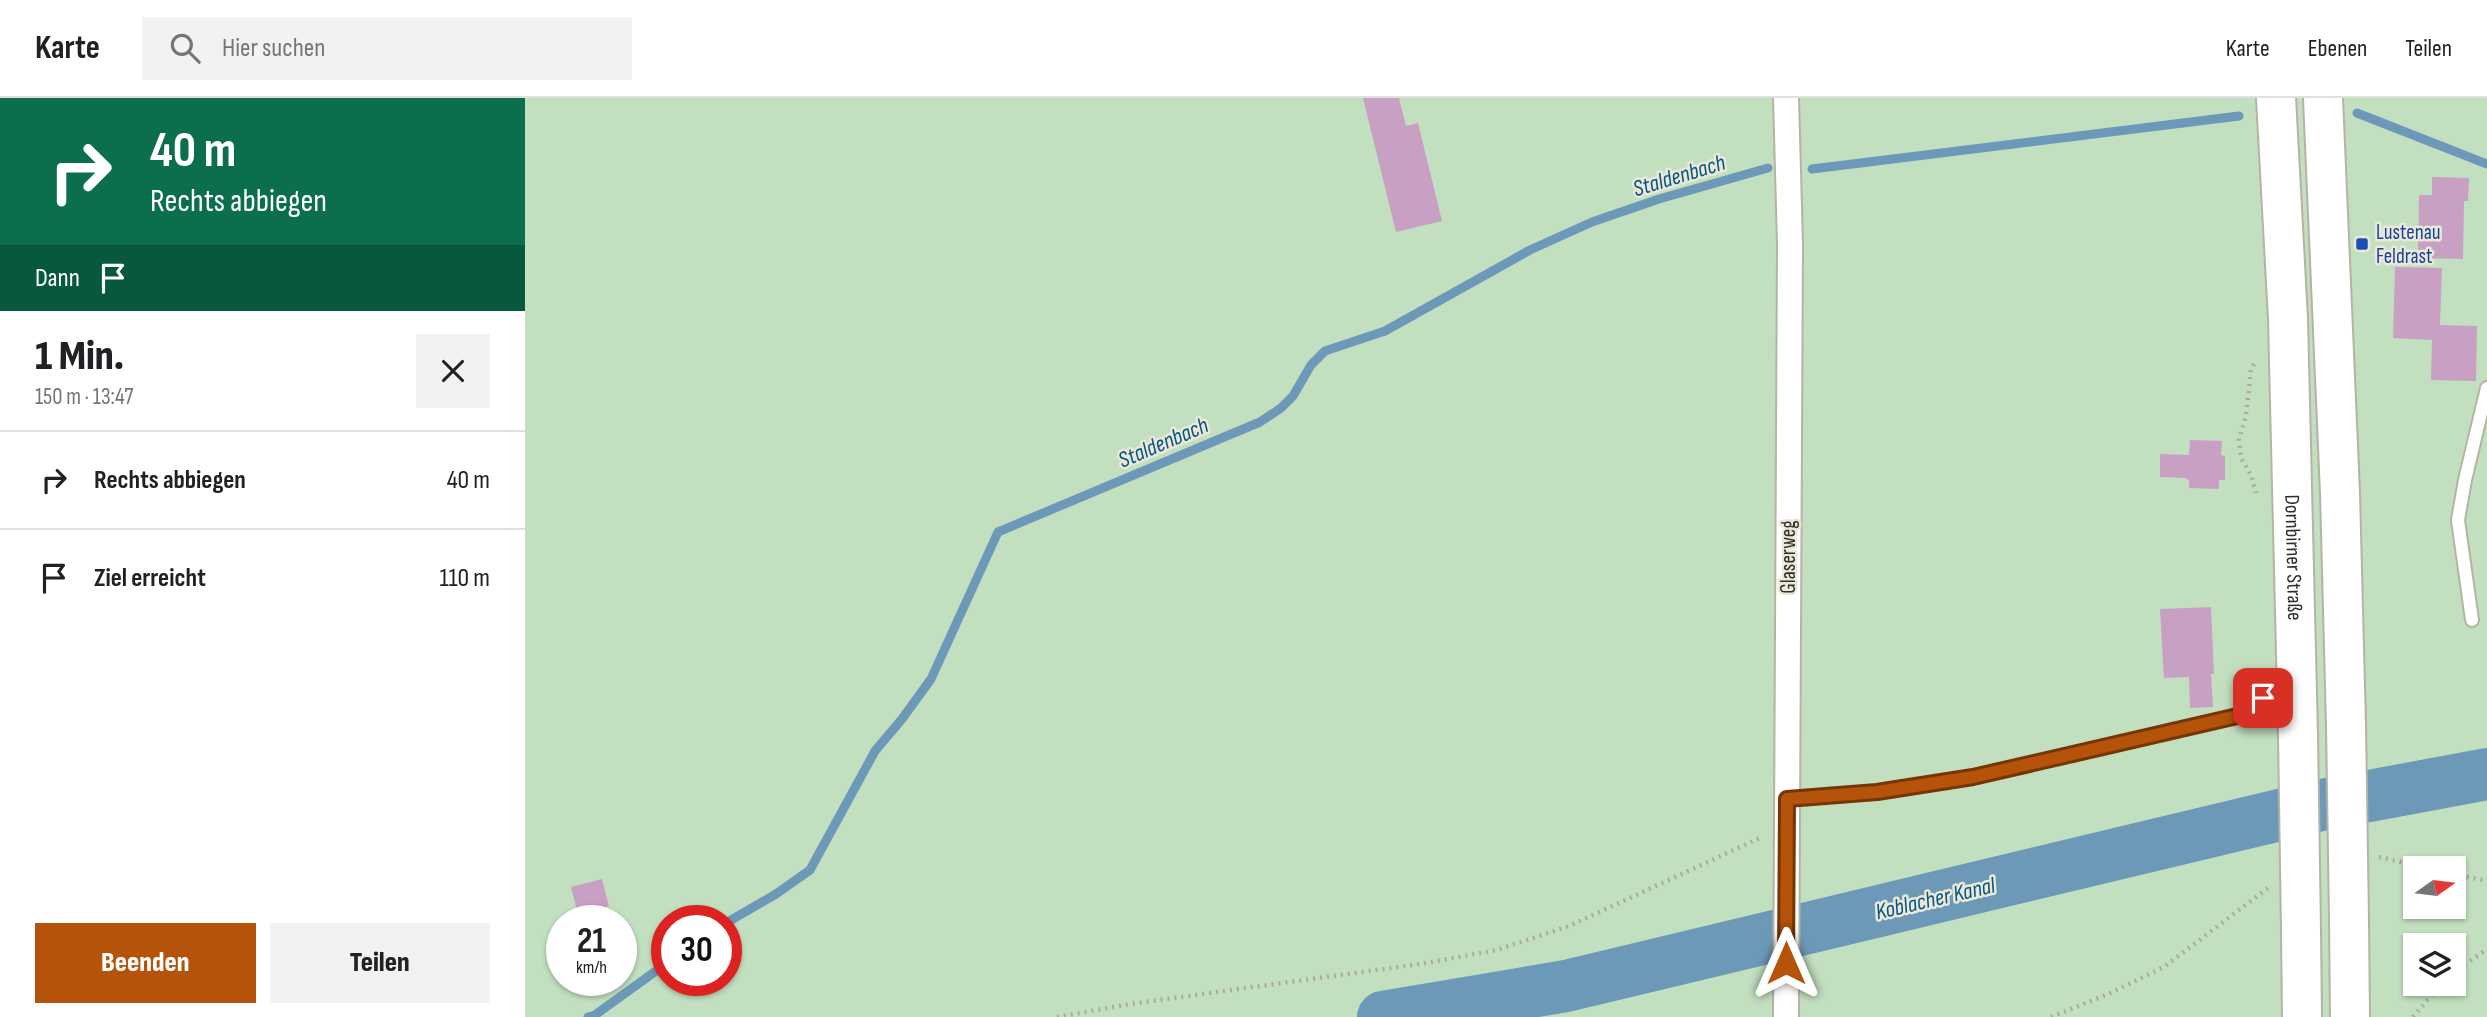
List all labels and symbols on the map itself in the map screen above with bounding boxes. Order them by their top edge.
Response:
water label: Staldenbach [1630,149,1729,203]
place label: Lustenau Feldrast [2376,220,2441,269]
marker: Lustenau Feldrast [2354,236,2370,252]
water label: Staldenbach [1114,411,1213,474]
street label: Dornbirner Straße [2279,494,2307,621]
street label: Glaserweg [1776,520,1801,594]
pin [2233,668,2293,728]
north arrow [2403,856,2466,919]
water label: Koblacher Kanal [1873,871,1999,926]
speed limit sign: 30 [651,905,742,996]
position arrow [1749,926,1823,1000]

